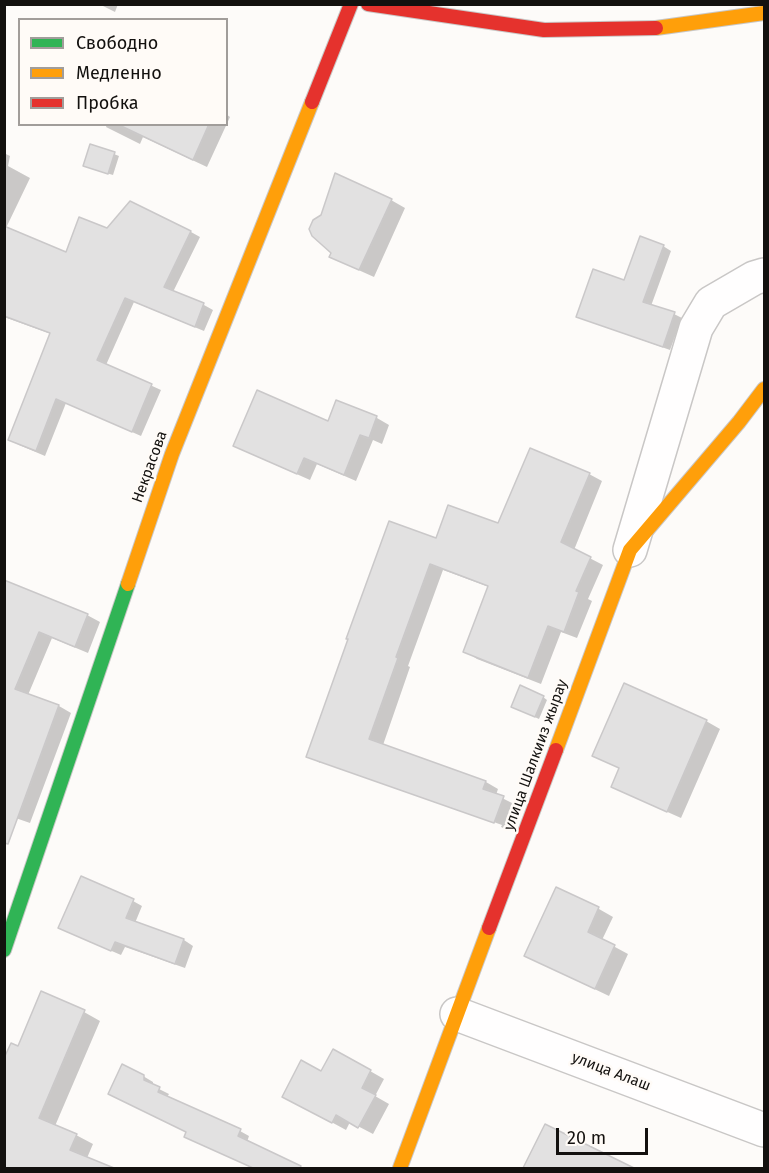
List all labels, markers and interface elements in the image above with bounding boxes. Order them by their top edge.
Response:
legend [18,18,228,126]
text: Свободно [76,32,158,54]
text: Медленно [76,62,162,84]
text: Пробка [76,92,139,114]
street label: Некрасова [129,429,171,505]
street label: улица Шалкииз жырау [500,677,572,833]
street label: улица Алаш [569,1049,653,1095]
scale bar [559,1116,650,1154]
text: 20 m [567,1127,606,1149]

